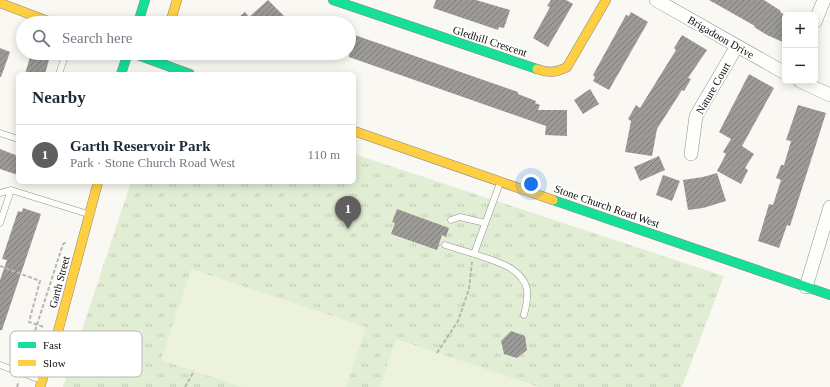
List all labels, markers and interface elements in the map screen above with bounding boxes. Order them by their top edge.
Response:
map controls [782,12,818,84]
button: + [782,12,818,48]
street label: Brigadoon Drive [686,13,756,61]
search box [16,16,356,60]
street label: Gledhill Crescent [451,23,529,59]
icon: search [30,27,52,49]
text: Search here [62,30,132,46]
button: − [782,48,818,84]
street label: Nature Court [693,60,733,116]
text: Nearby [32,88,86,107]
text: Garth Reservoir Park [70,138,211,154]
text: 1 [42,147,48,162]
text: 110 m [308,147,340,162]
text: Park · Stone Church Road West [70,155,235,170]
your location [521,174,541,194]
street label: Stone Church Road West [553,182,661,230]
pin: 1 [335,196,361,229]
street label: Garth Street [46,255,72,309]
legend [10,331,142,377]
text: Fast [43,339,61,351]
text: Slow [43,357,66,369]

